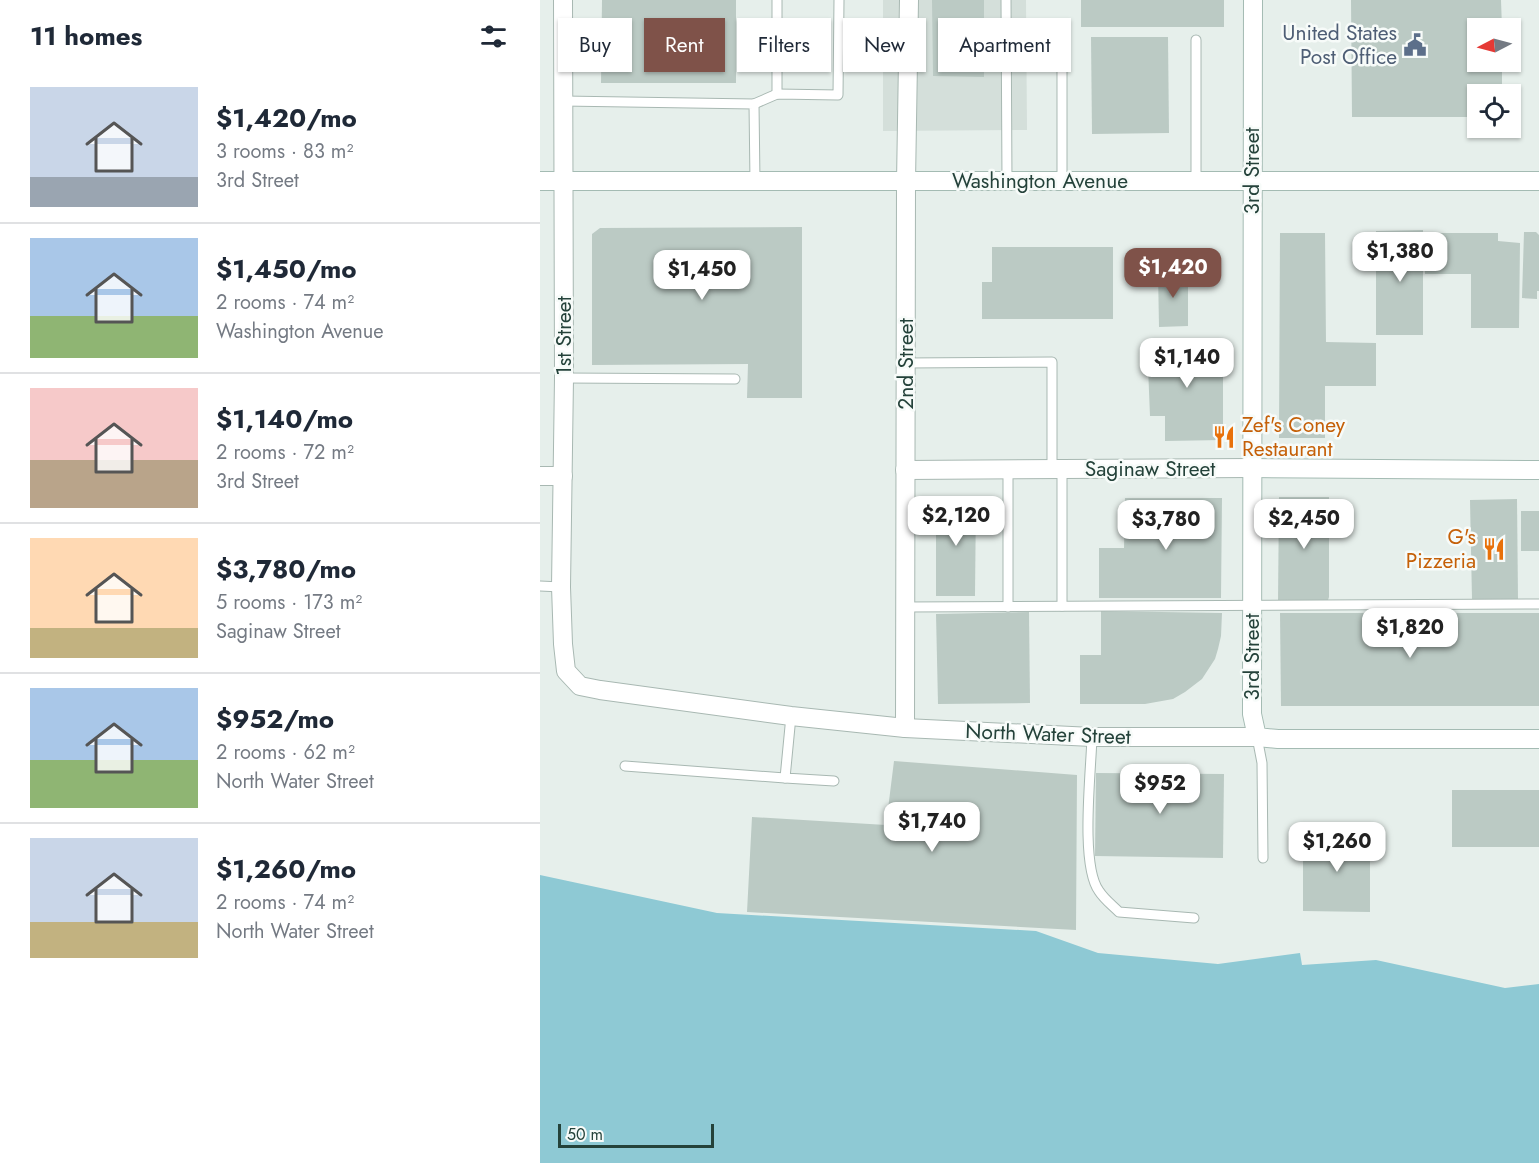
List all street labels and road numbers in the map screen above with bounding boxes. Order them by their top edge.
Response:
street label: 3rd Street [1237,127,1267,215]
street label: Washington Avenue [952,166,1128,196]
street label: 1st Street [549,296,579,376]
street label: 2nd Street [891,318,921,410]
street label: Saginaw Street [1085,454,1215,484]
street label: 3rd Street [1237,613,1267,701]
street label: North Water Street [965,716,1131,752]

